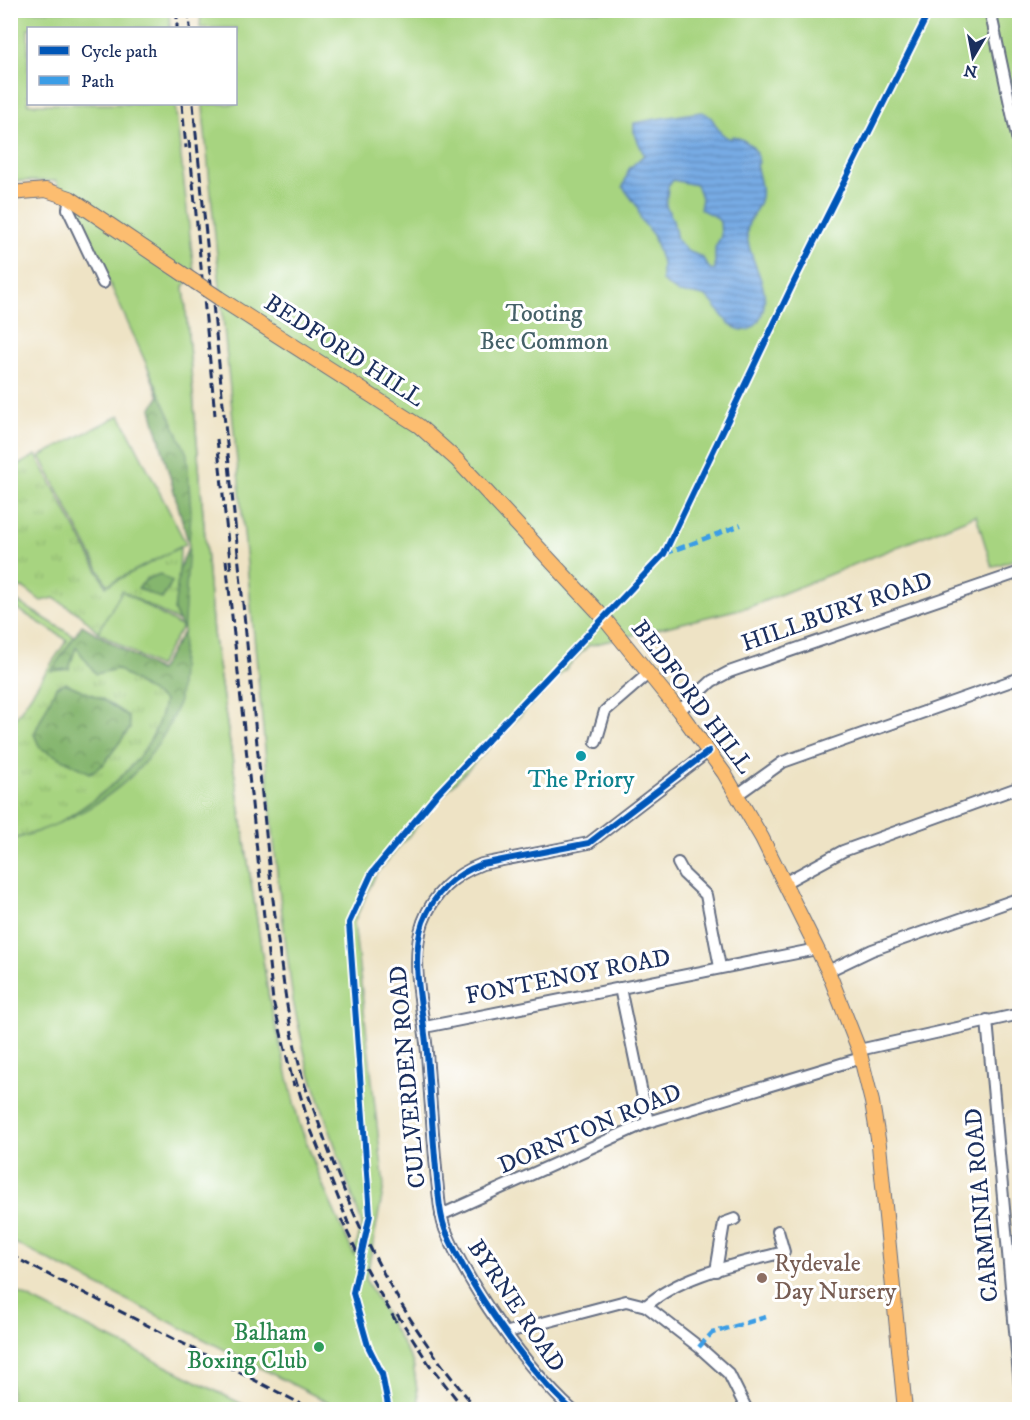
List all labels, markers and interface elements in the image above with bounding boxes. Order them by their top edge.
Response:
legend [27,27,237,105]
north arrow [943,27,1003,87]
text: Cycle path [81,41,158,63]
text: N [962,60,979,82]
text: Path [81,71,115,93]
street label: BEDFORD HILL [258,288,430,414]
park label: Tooting Bec Common [480,299,609,357]
street label: HILLBURY ROAD [738,565,936,659]
street label: BEDFORD HILL [624,614,760,780]
marker: The Priory [574,749,588,763]
place label: The Priory [528,765,635,795]
street label: FONTENOY ROAD [463,942,673,1012]
street label: CULVERDEN ROAD [383,964,433,1190]
street label: DORNTON ROAD [494,1077,686,1181]
street label: CARMINIA ROAD [959,1107,1005,1303]
street label: BYRNE ROAD [461,1234,571,1378]
place label: Rydevale Day Nursery [774,1249,897,1307]
marker: Rydevale Day Nursery [755,1271,769,1285]
place label: Balham Boxing Club [187,1318,307,1376]
marker: Balham Boxing Club [312,1340,326,1354]

